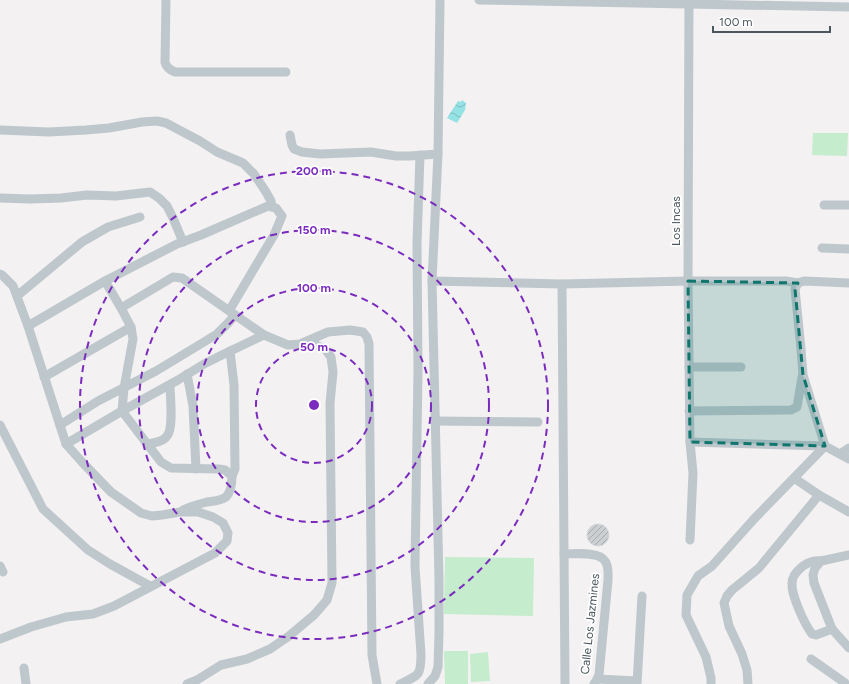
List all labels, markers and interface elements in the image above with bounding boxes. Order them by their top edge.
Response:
scale bar [713,8,830,34]
text: 100 m [719,15,753,29]
text: 200 m [296,164,332,178]
street label: Los Incas [669,196,683,246]
text: 150 m [297,223,331,237]
text: 100 m [297,281,331,295]
text: 50 m [300,340,328,354]
centre of rings [307,398,321,412]
street label: Calle Los Jazmines [578,572,602,675]

